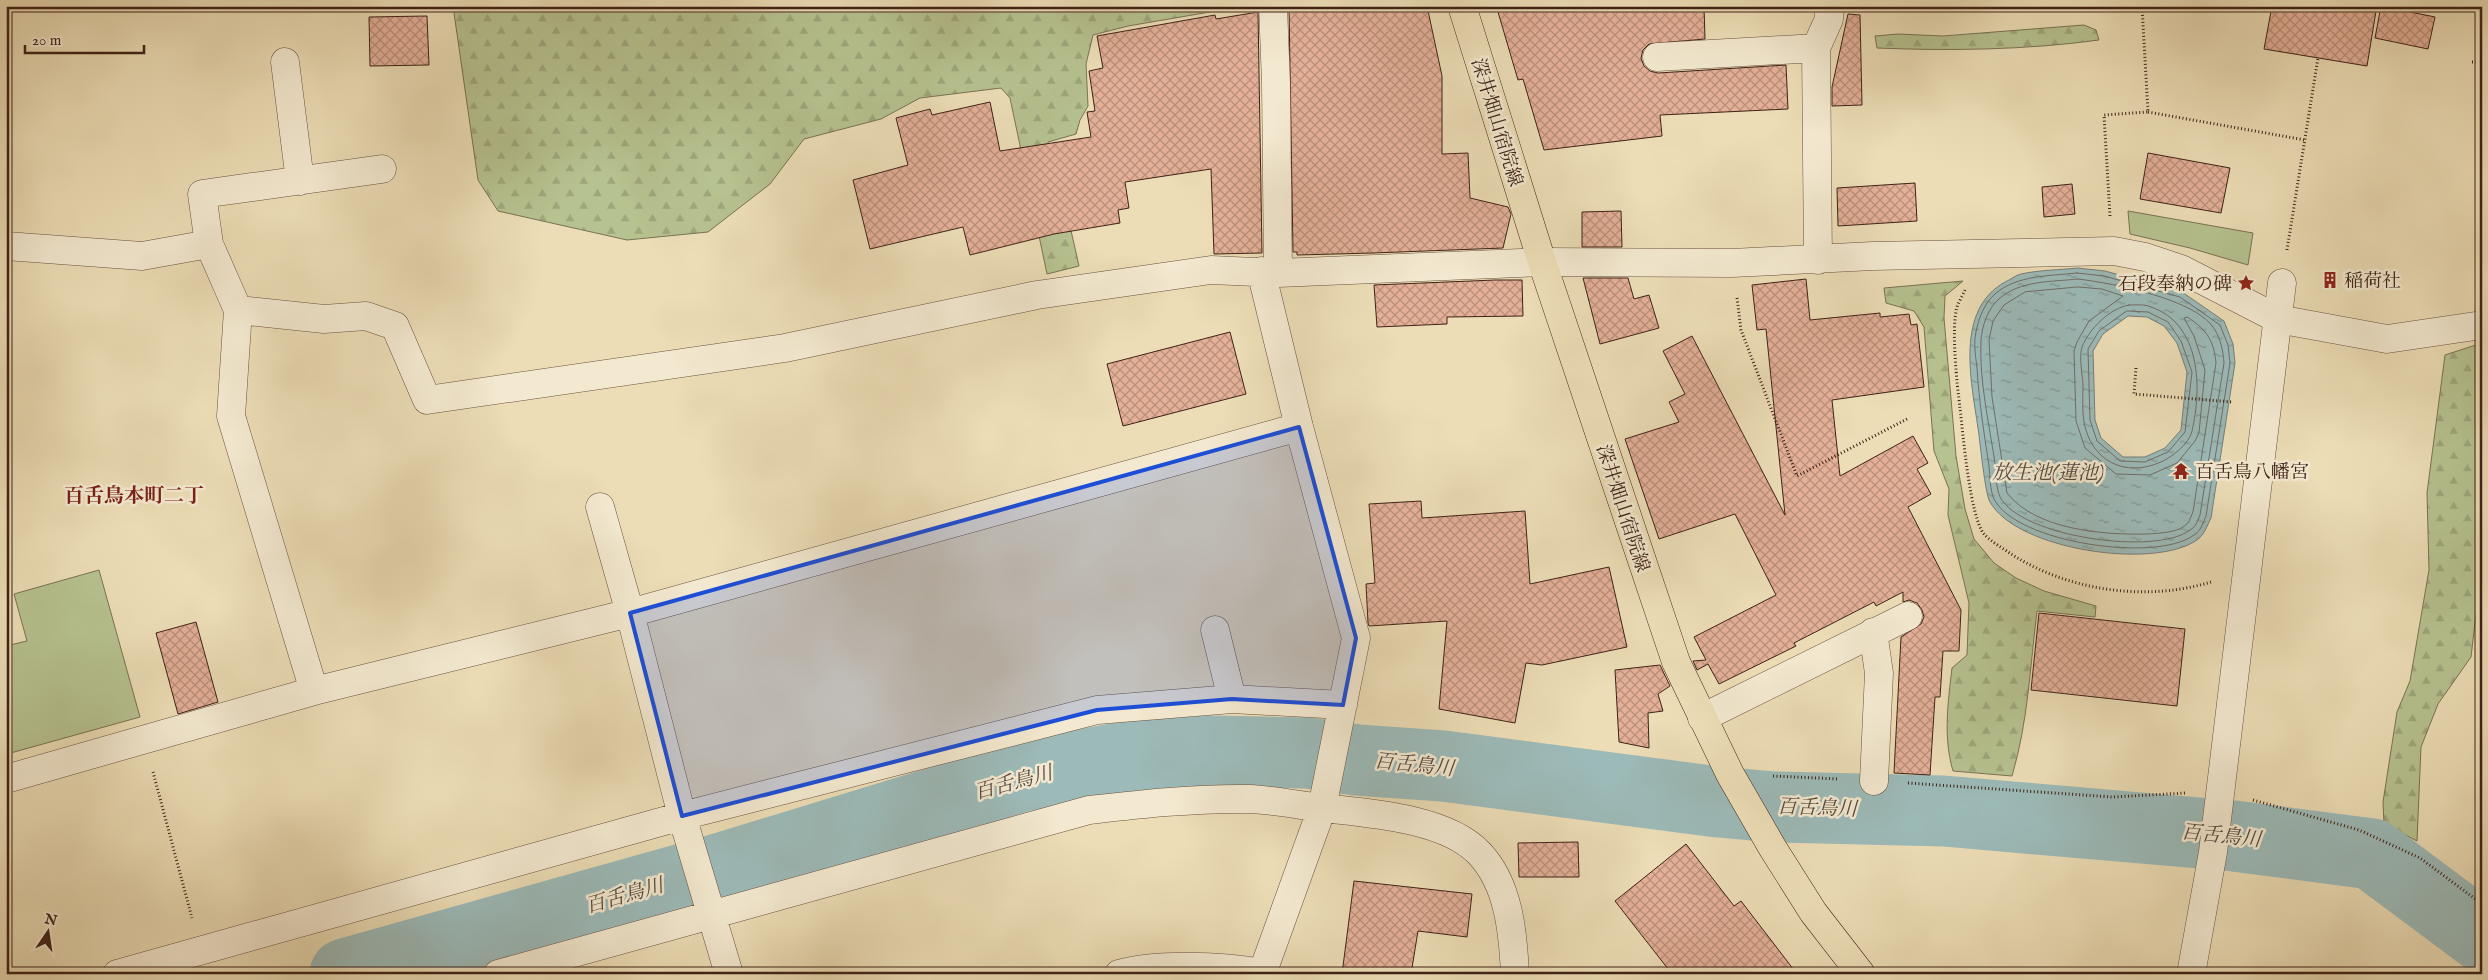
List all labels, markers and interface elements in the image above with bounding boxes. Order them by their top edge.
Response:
scale bar [25,22,144,54]
text: 20 m [32,31,62,50]
street label: 深井畑山宿院線 [1465,55,1527,190]
building icon: 稲荷社 [2320,270,2340,290]
place label: 稲荷社 [2344,270,2401,294]
place label: 石段奉納の碑 [2118,273,2232,297]
place icon: 石段奉納の碑 [2236,273,2256,293]
street label: 深井畑山宿院線 [1590,442,1654,576]
water label: 放生池(蓮池) [1992,461,2104,486]
temple icon: 百舌鳥八幡宮 [2171,461,2191,481]
place label: 百舌鳥八幡宮 [2195,461,2309,485]
district label: 百舌鳥本町二丁 [64,484,204,509]
water label: 百舌鳥川 [1373,749,1457,782]
water label: 百舌鳥川 [972,761,1057,806]
water label: 百舌鳥川 [1777,795,1859,822]
water label: 百舌鳥川 [2180,820,2264,853]
water label: 百舌鳥川 [583,873,668,919]
north arrow [22,908,72,958]
text: N [42,910,59,930]

